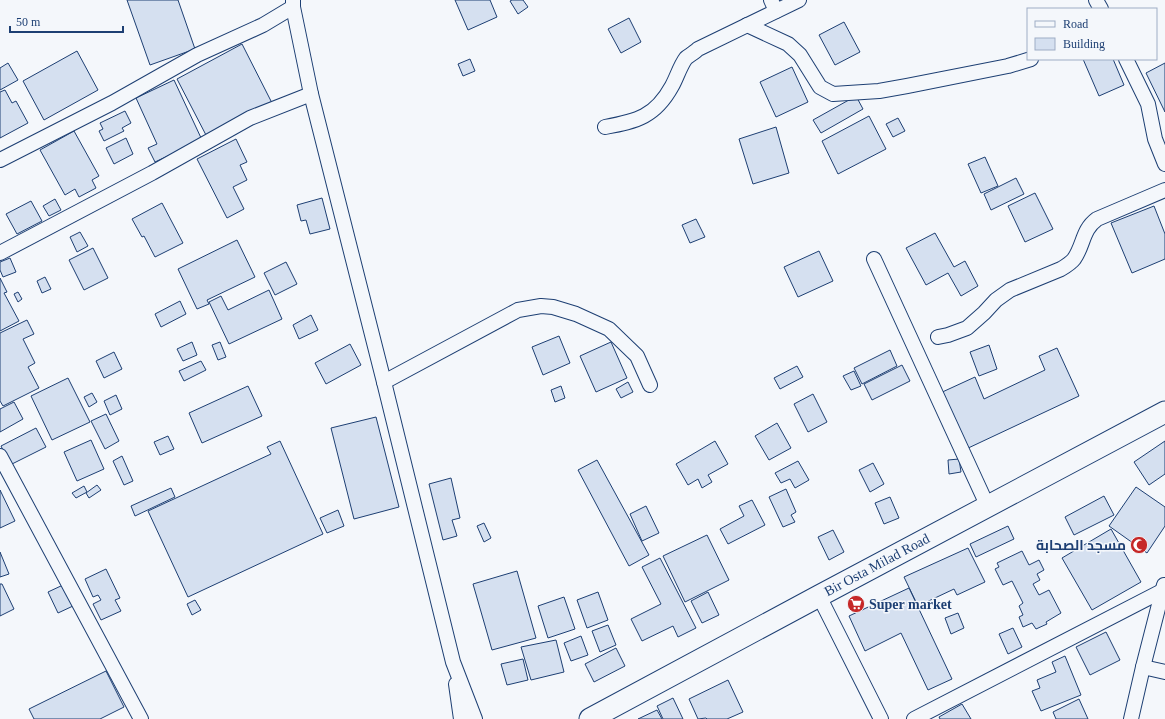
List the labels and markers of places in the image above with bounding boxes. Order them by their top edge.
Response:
mosque icon: مسجد الصحابة [1129,535,1149,555]
place label: مسجد الصحابة [1036,538,1126,553]
supermarket icon: Super market [846,594,866,614]
place label: Super market [869,597,952,612]

